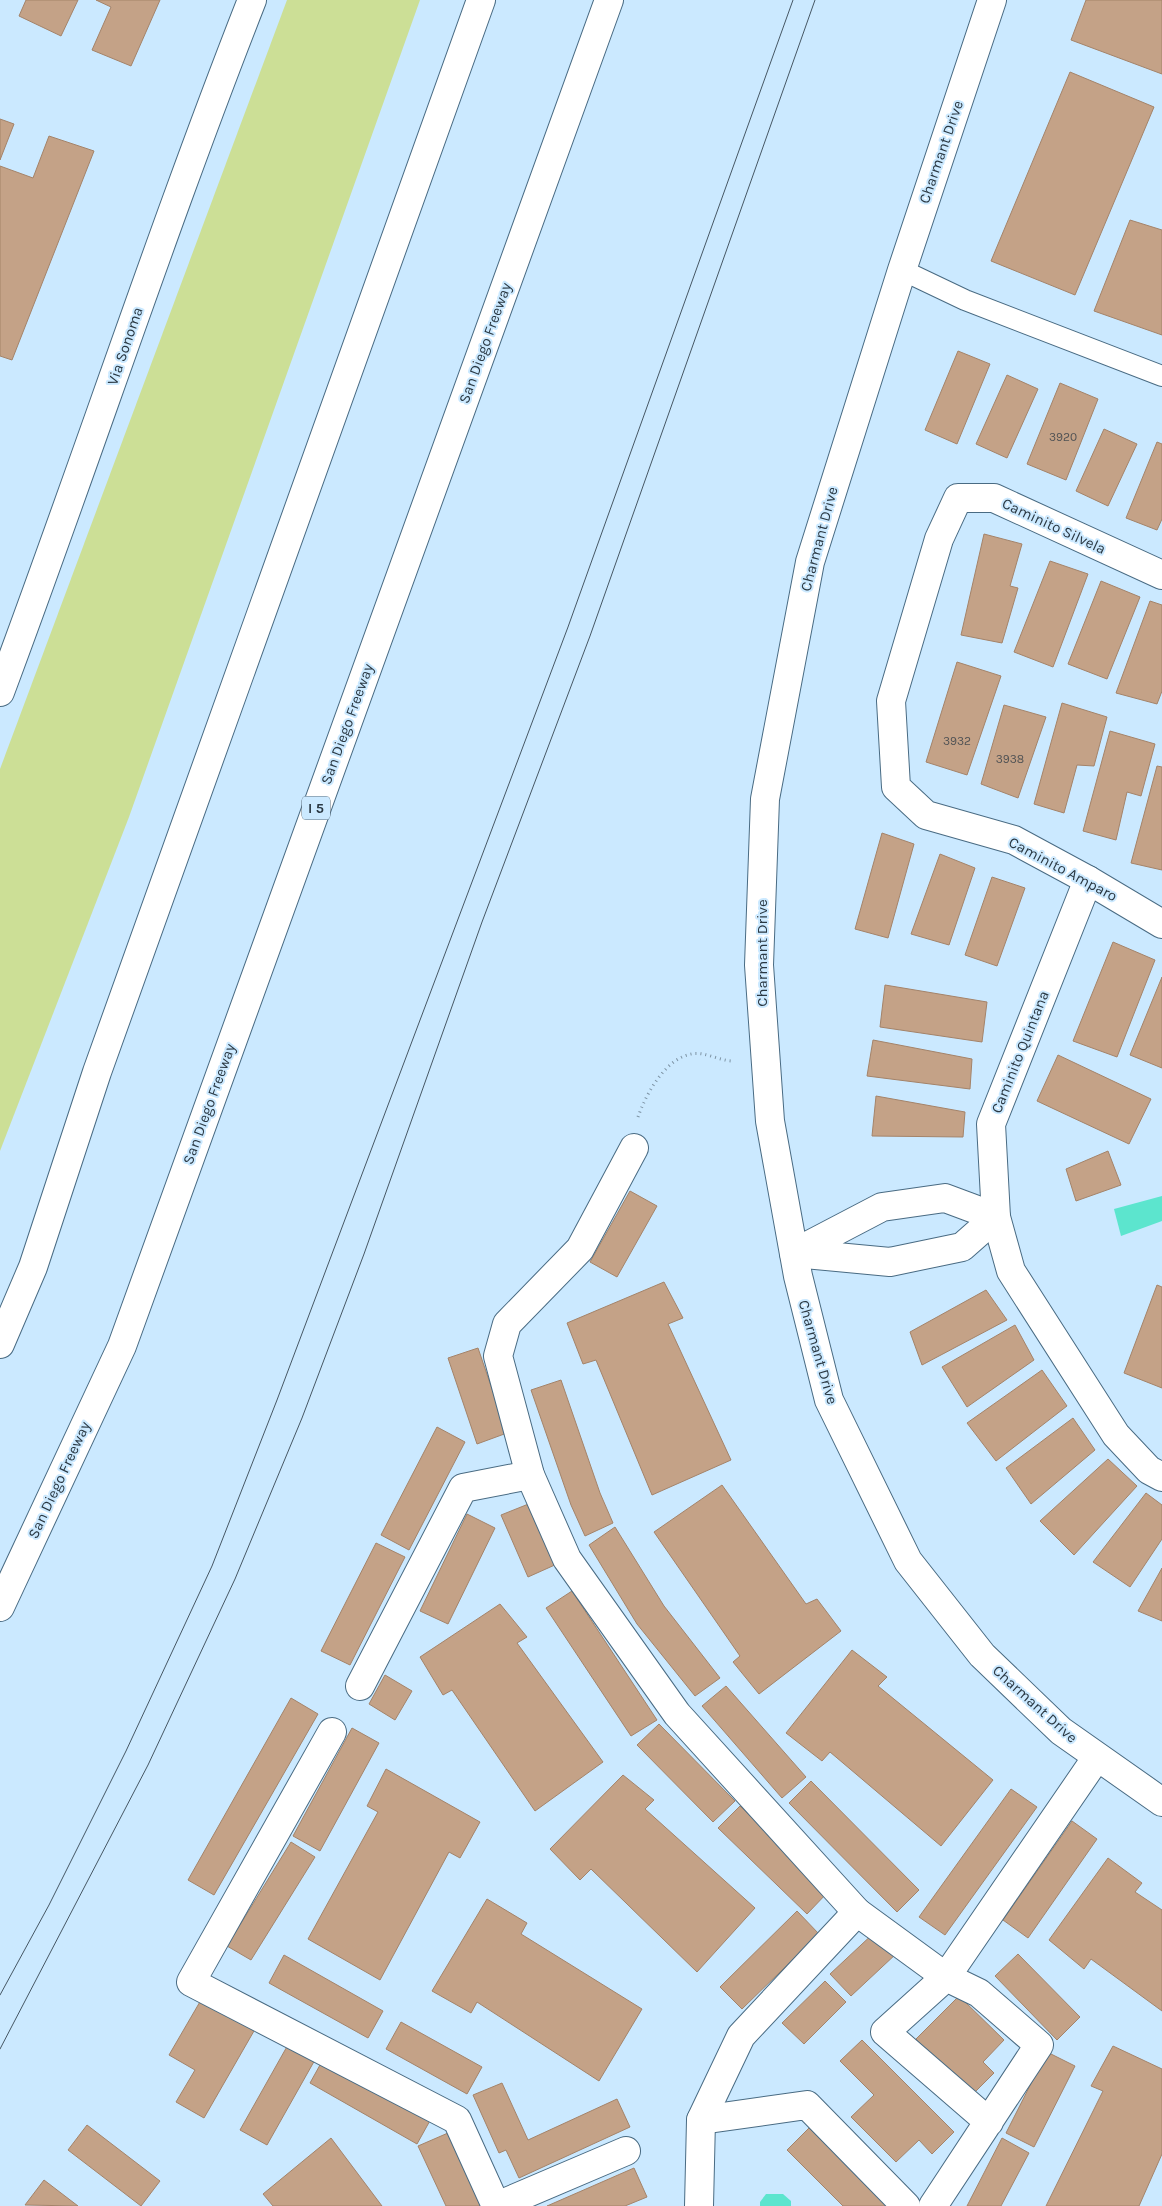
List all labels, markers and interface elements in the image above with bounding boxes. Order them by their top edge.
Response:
street label: Charmant Drive [915,98,967,206]
street label: San Diego Freeway [455,280,515,406]
street label: Via Sonoma [103,305,147,387]
house number: 3920 [1049,430,1077,444]
street label: Charmant Drive [796,485,842,593]
street label: Caminito Silvela [999,494,1109,558]
street label: San Diego Freeway [317,661,377,787]
house number: 3932 [943,734,971,748]
house number: 3938 [996,752,1024,766]
road number: I 5 [302,796,330,820]
street label: Caminito Amparo [1006,833,1120,905]
street label: Charmant Drive [753,899,771,1007]
street label: Caminito Quintana [987,988,1053,1116]
street label: San Diego Freeway [179,1041,239,1167]
street label: Charmant Drive [795,1298,841,1406]
street label: San Diego Freeway [24,1419,94,1541]
street label: Charmant Drive [989,1661,1081,1747]

